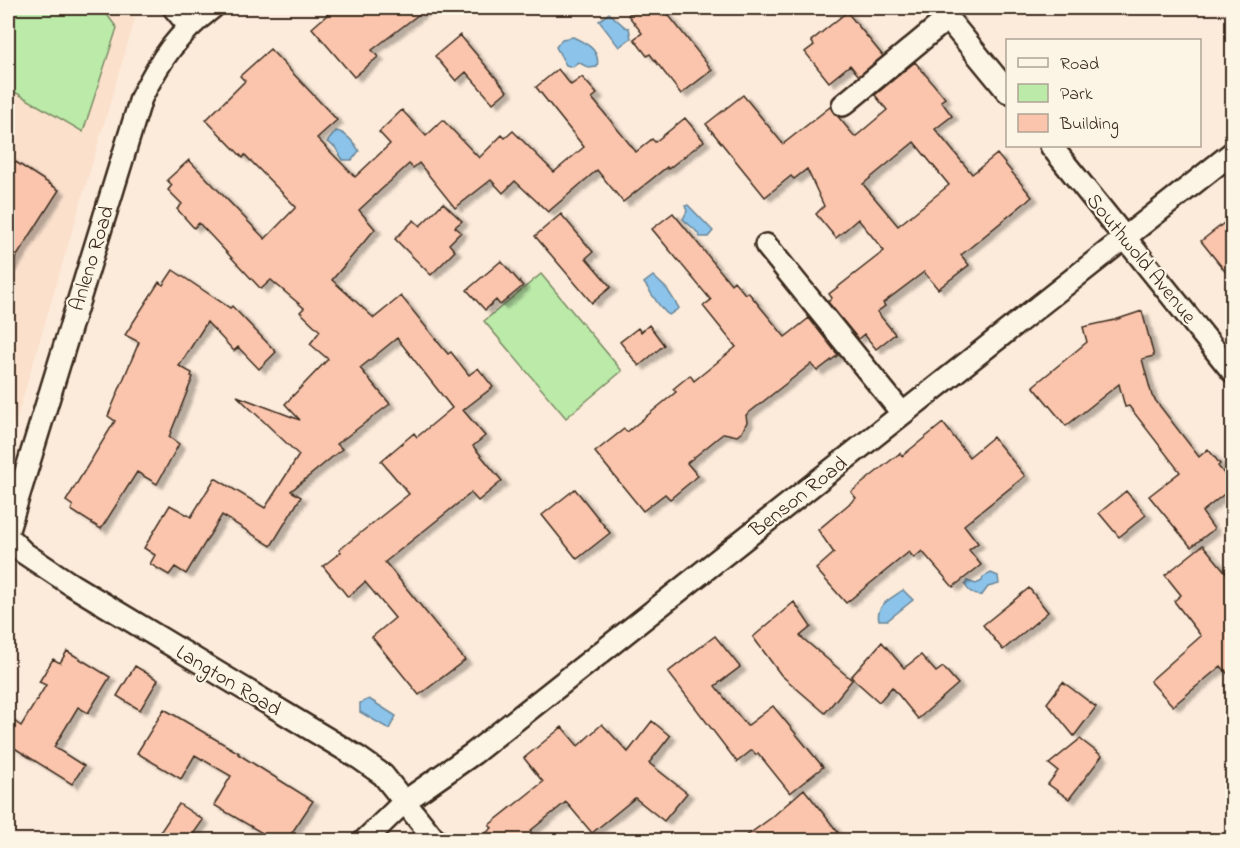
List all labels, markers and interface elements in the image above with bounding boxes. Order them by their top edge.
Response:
legend [1006,39,1201,147]
text: Road [1060,52,1099,78]
text: Park [1060,82,1093,108]
text: Building [1059,112,1119,139]
street label: Southwold Avenue [1078,187,1203,332]
street label: Anleno Road [63,202,123,315]
street label: Benson Road [743,450,855,546]
street label: Langton Road [169,638,287,727]

